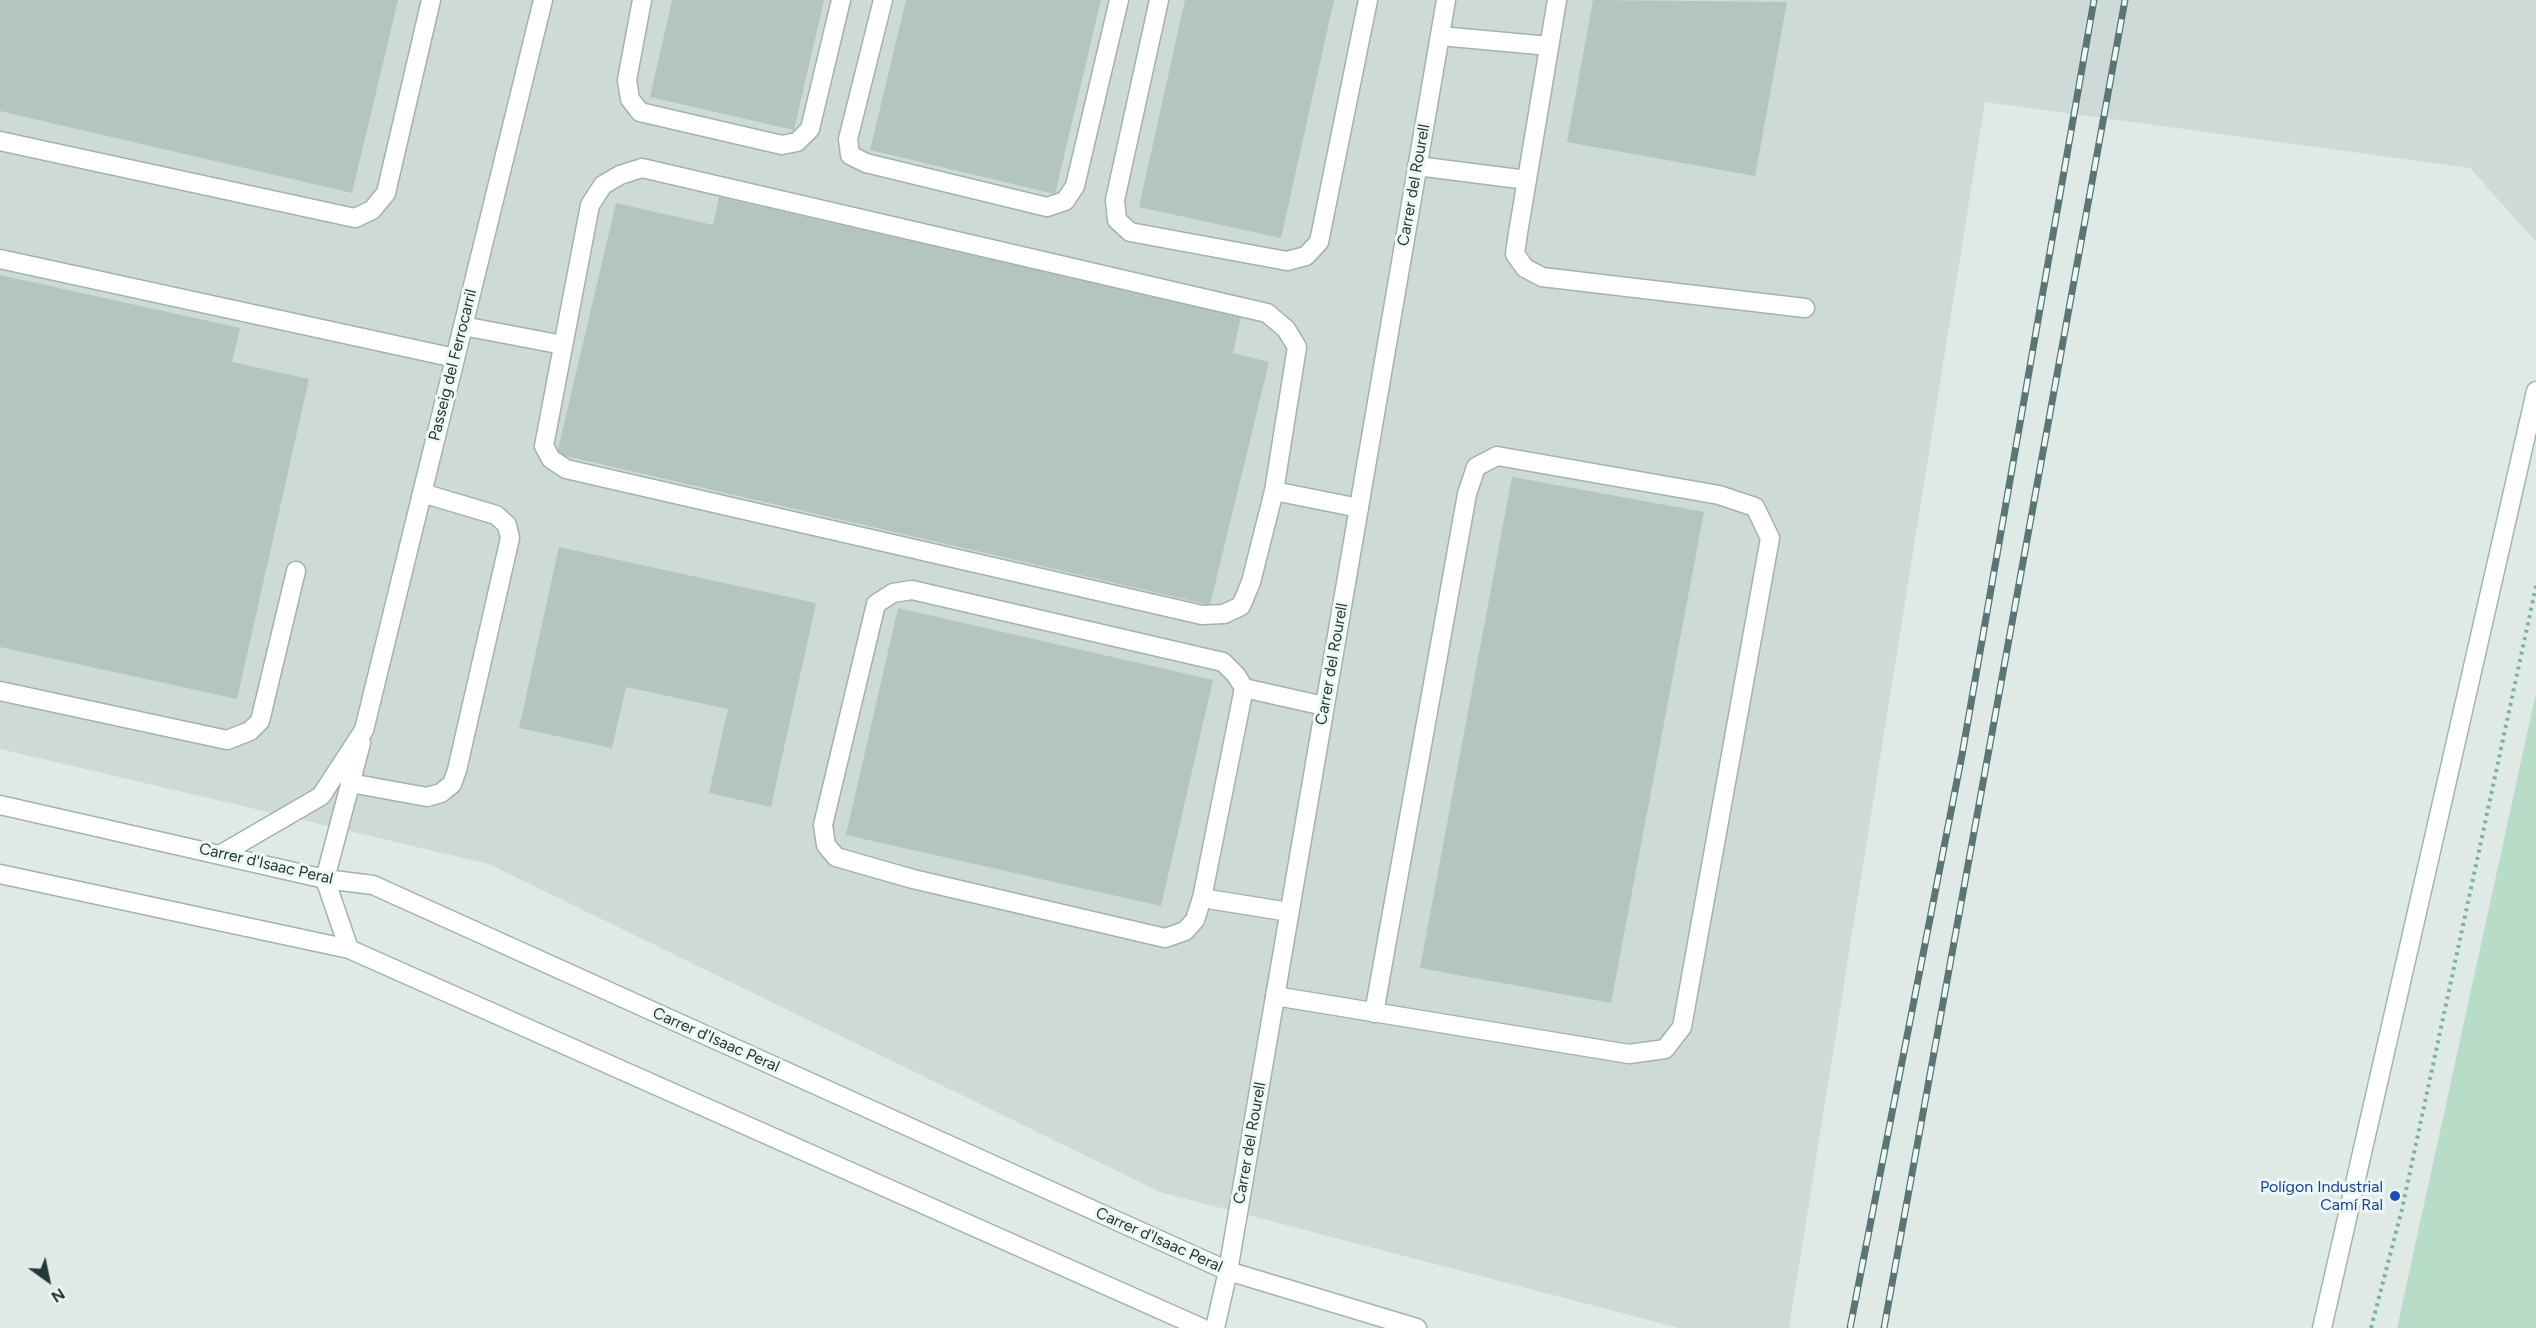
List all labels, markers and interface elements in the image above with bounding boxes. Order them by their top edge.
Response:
street label: Carrer del Rourell [1394,122,1434,248]
street label: Passeig del Ferrocarril [425,287,481,443]
street label: Carrer del Rourell [1312,601,1352,727]
street label: Carrer d'Isaac Peral [197,839,335,889]
street label: Carrer d'Isaac Peral [650,1003,782,1077]
street label: Carrer del Rourell [1230,1080,1270,1206]
place label: Polígon Industrial Camí Ral [2260,1177,2383,1215]
marker: Polígon Industrial Camí Ral [2388,1189,2402,1203]
street label: Carrer d'Isaac Peral [1093,1203,1225,1277]
north arrow [18,1250,78,1310]
text: N [48,1284,68,1307]

